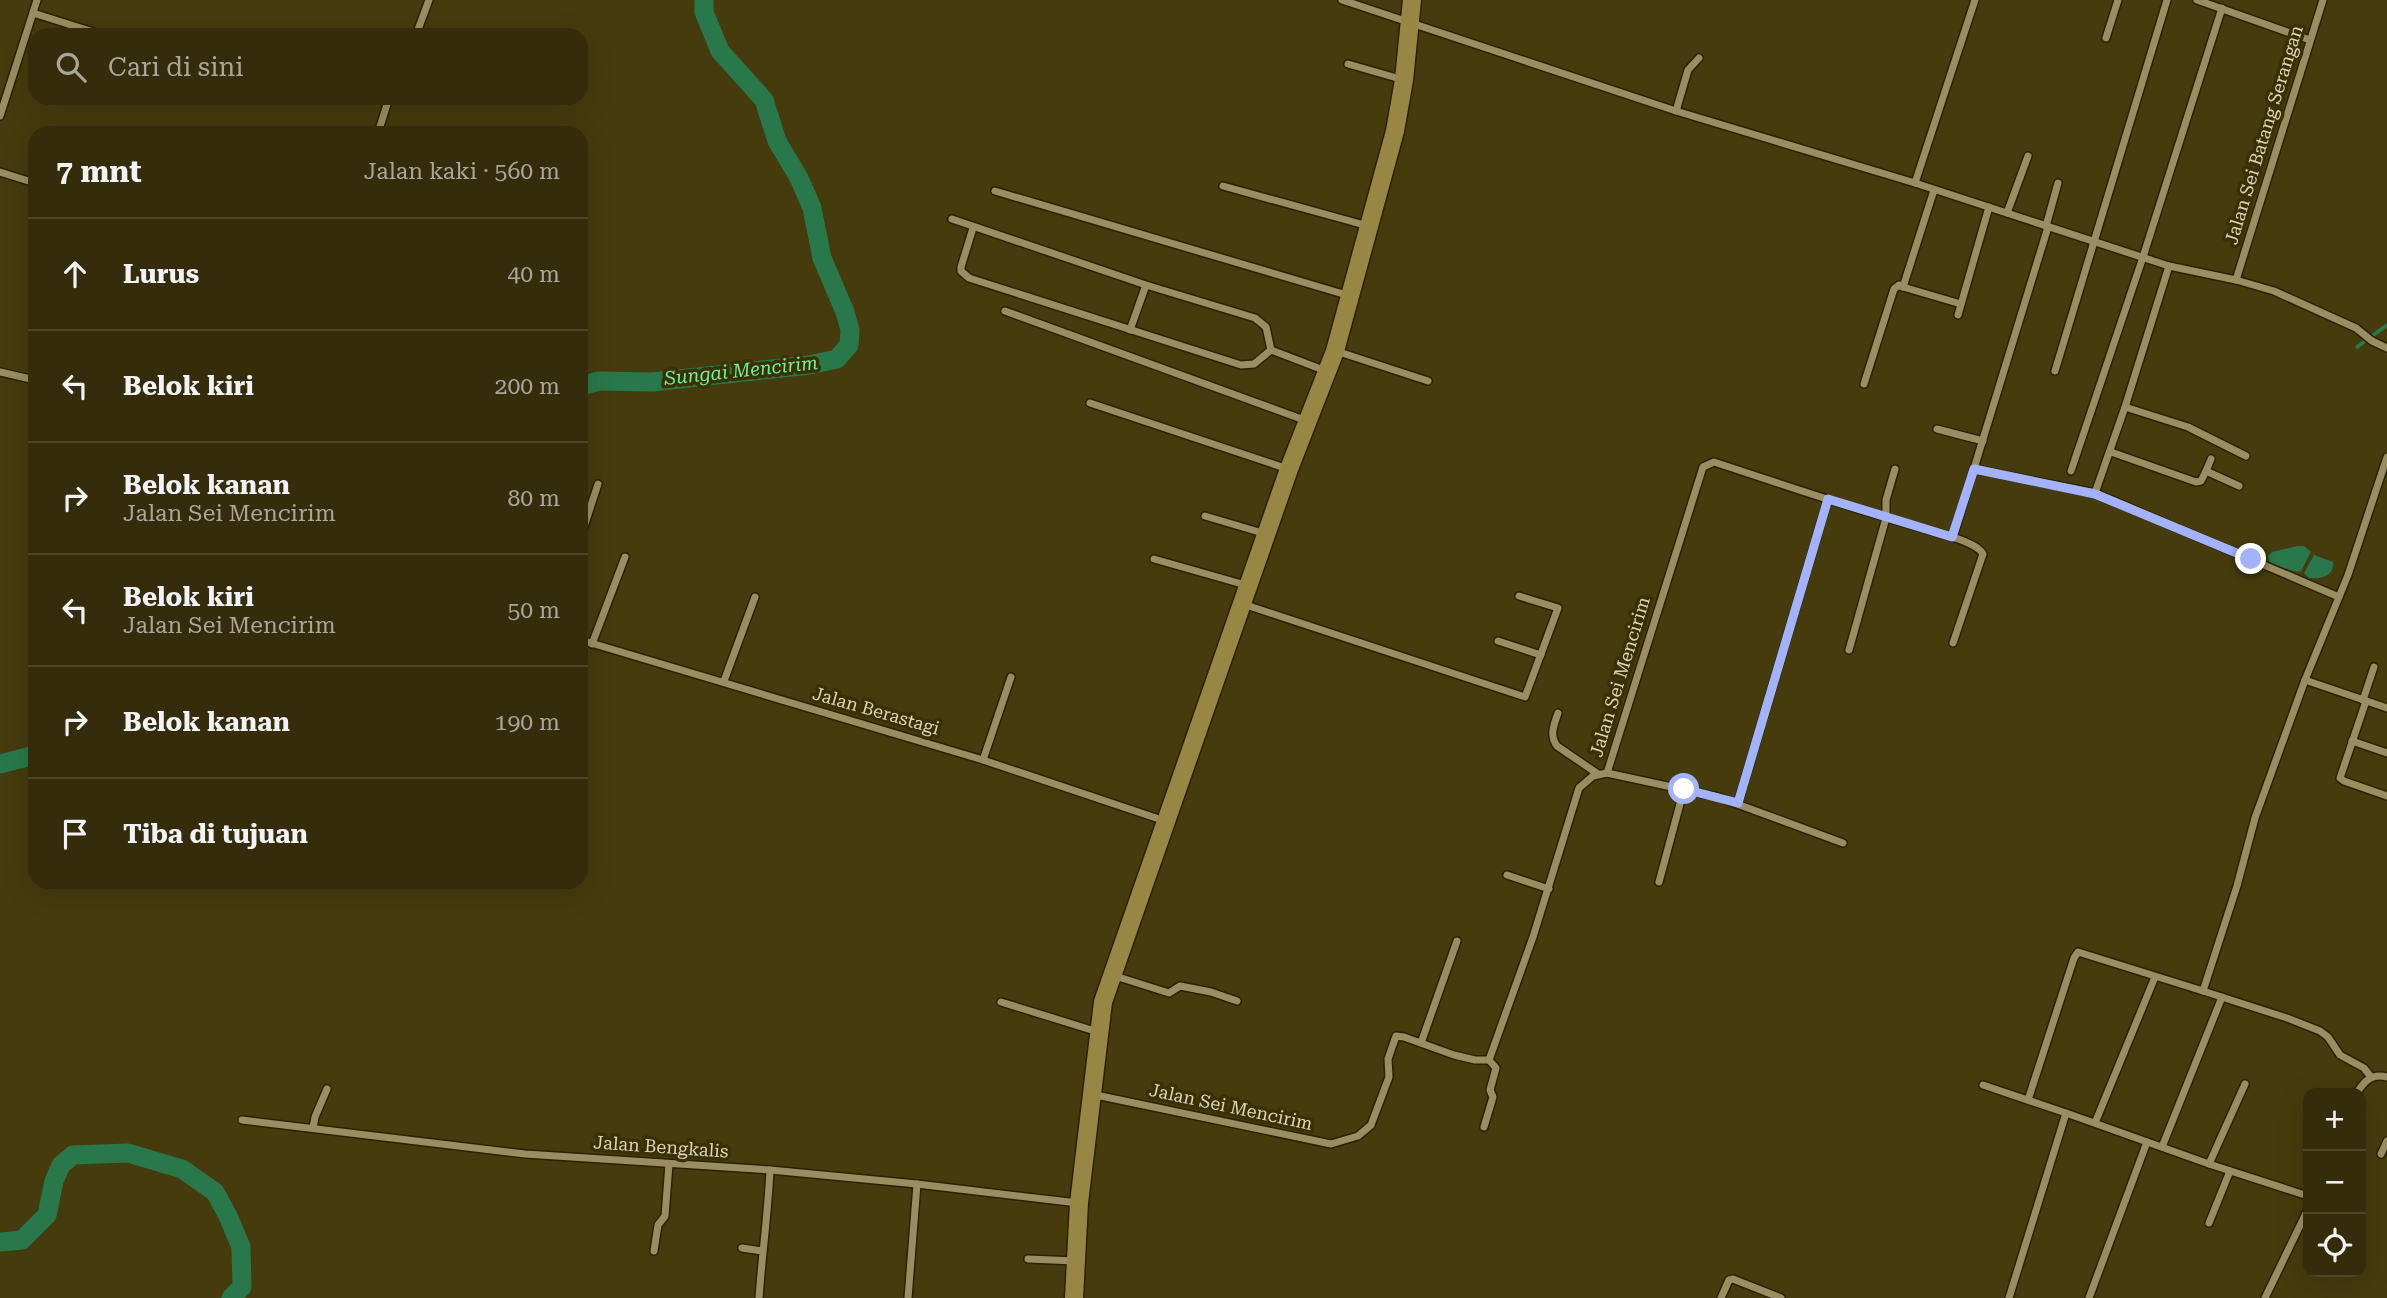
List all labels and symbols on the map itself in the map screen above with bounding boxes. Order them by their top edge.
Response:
street label: Jalan Sei Batang Serangan [2220,22,2307,247]
water label: Sungai Mencirim [662,351,819,390]
route end [2235,543,2266,574]
street label: Jalan Sei Mencirim [1585,594,1654,760]
street label: Jalan Berastagi [810,682,942,739]
route start [1668,773,1699,804]
street label: Jalan Sei Mencirim [1148,1079,1315,1134]
street label: Jalan Bengkalis [593,1131,729,1162]

